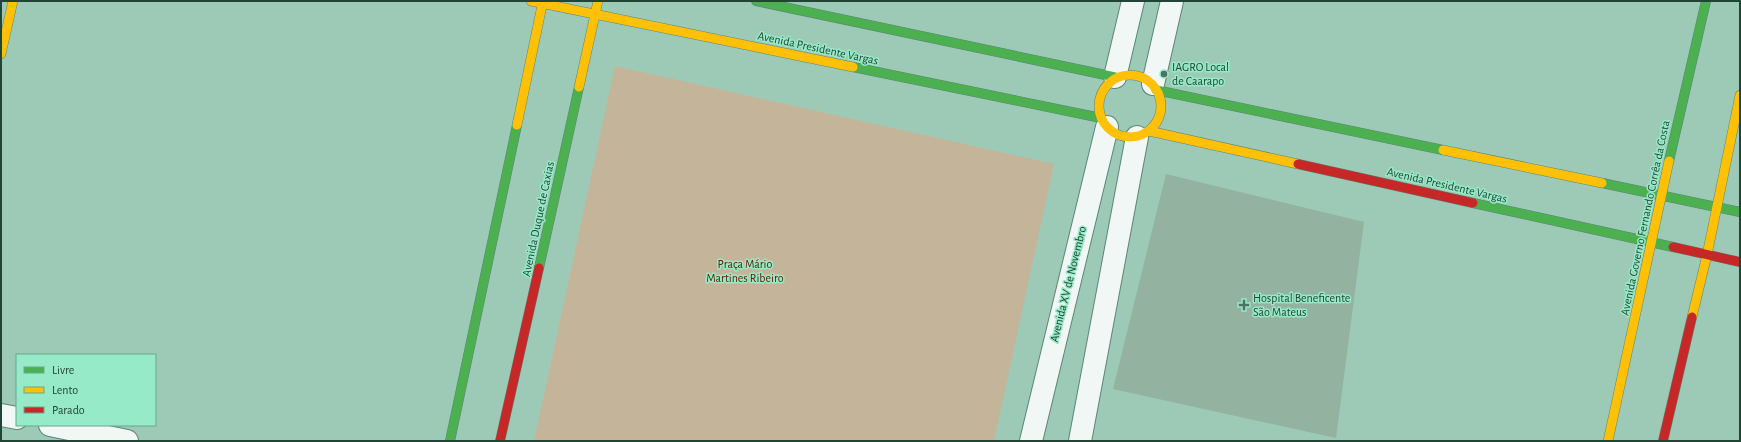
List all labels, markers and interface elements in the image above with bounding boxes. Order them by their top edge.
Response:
street label: Avenida Presidente Vargas [757,29,879,67]
place label: IAGRO Local de Caarapo [1172,61,1229,87]
marker: IAGRO Local de Caarapo [1159,69,1169,79]
street label: Avenida Governo Fernando Corrêa da Costa [1618,119,1672,317]
street label: Avenida Duque de Caxias [520,160,556,278]
street label: Avenida Presidente Vargas [1386,165,1508,205]
street label: Avenida XV de Novembro [1048,225,1088,343]
park label: Praça Mário Martines Ribeiro [706,258,784,284]
place label: Hospital Beneficente São Mateus [1253,292,1350,318]
marker: Hospital Beneficente São Mateus [1238,299,1250,311]
legend [16,354,156,426]
text: Livre [52,364,74,376]
text: Lento [52,384,78,396]
text: Parado [52,404,85,416]

